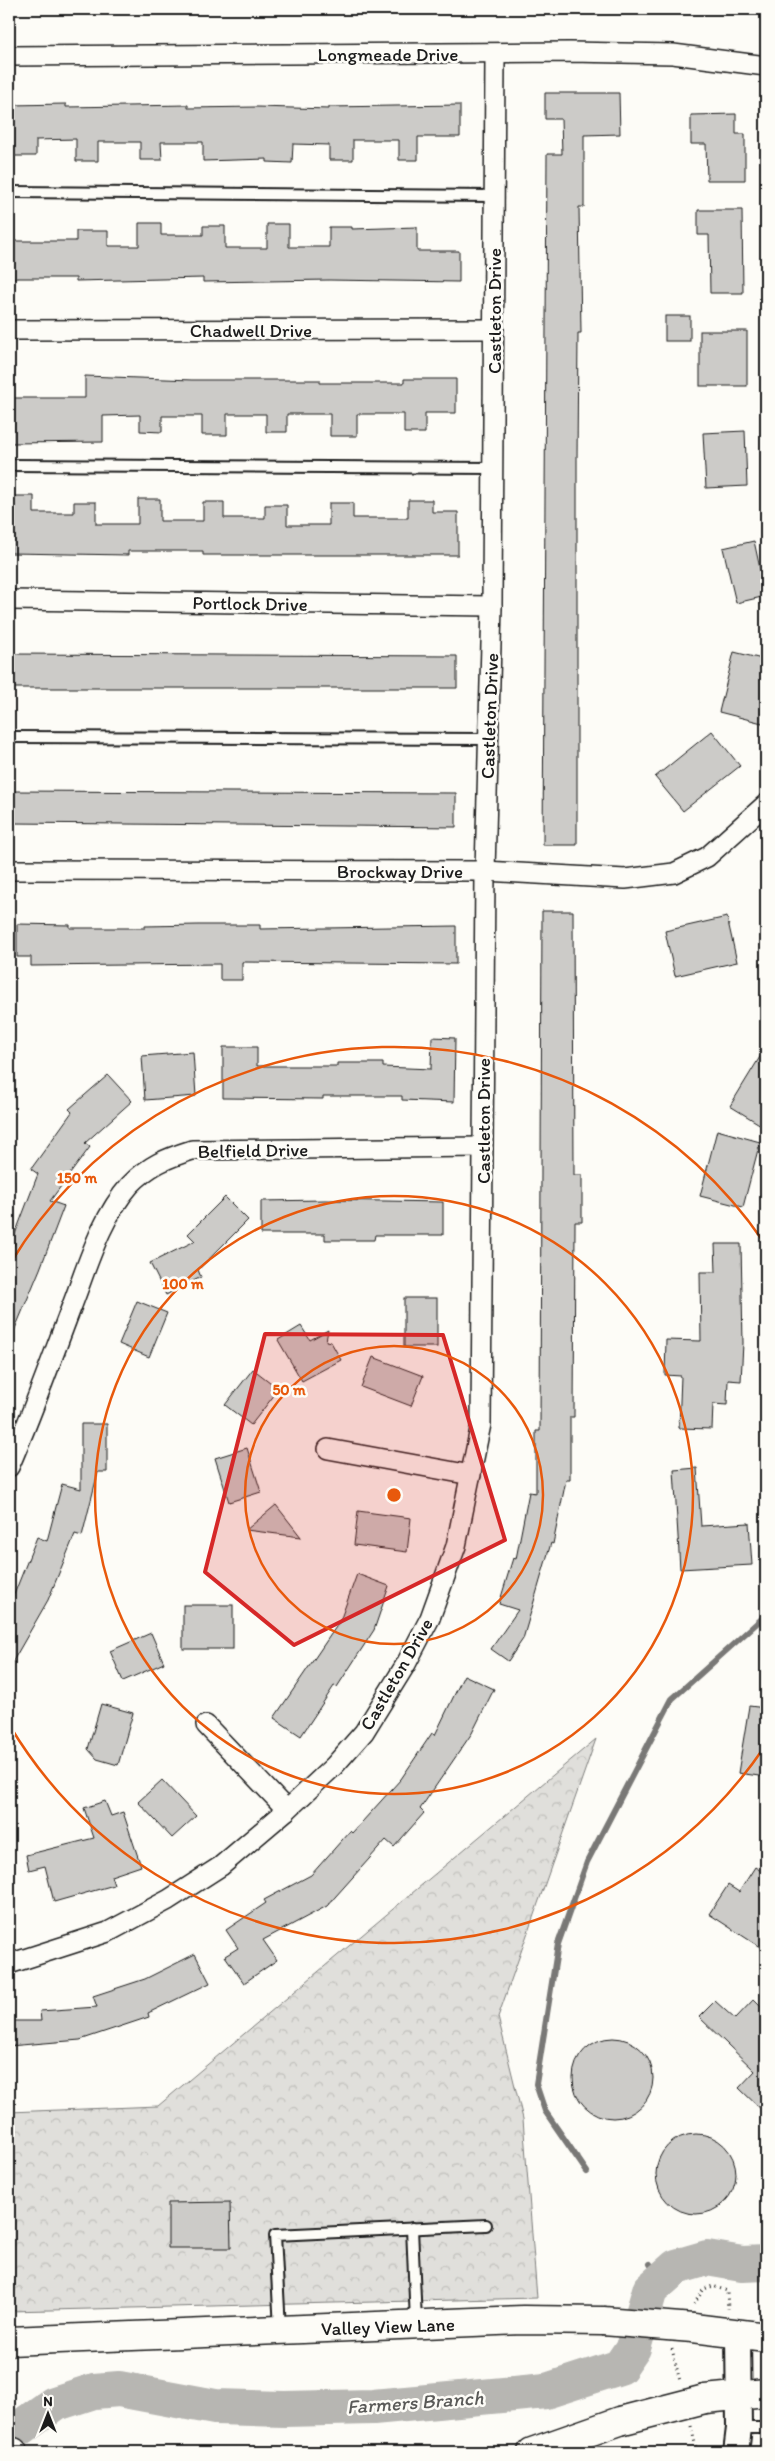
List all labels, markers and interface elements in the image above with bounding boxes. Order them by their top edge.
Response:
street label: Longmeade Drive [318,43,458,66]
street label: Castleton Drive [483,248,506,374]
street label: Chadwell Drive [190,319,312,342]
street label: Portlock Drive [192,591,308,616]
street label: Castleton Drive [476,653,503,779]
street label: Brockway Drive [337,860,463,883]
street label: Castleton Drive [472,1058,495,1184]
street label: Belfield Drive [198,1138,309,1163]
text: 150 m [57,1169,97,1187]
text: 100 m [162,1275,204,1293]
text: 50 m [272,1381,306,1399]
centre of rings [385,1486,403,1504]
street label: Castleton Drive [355,1614,438,1735]
street label: Valley View Lane [321,2313,455,2340]
water label: Farmers Branch [346,2385,485,2419]
north arrow [22,2388,72,2438]
text: N [43,2393,53,2410]

